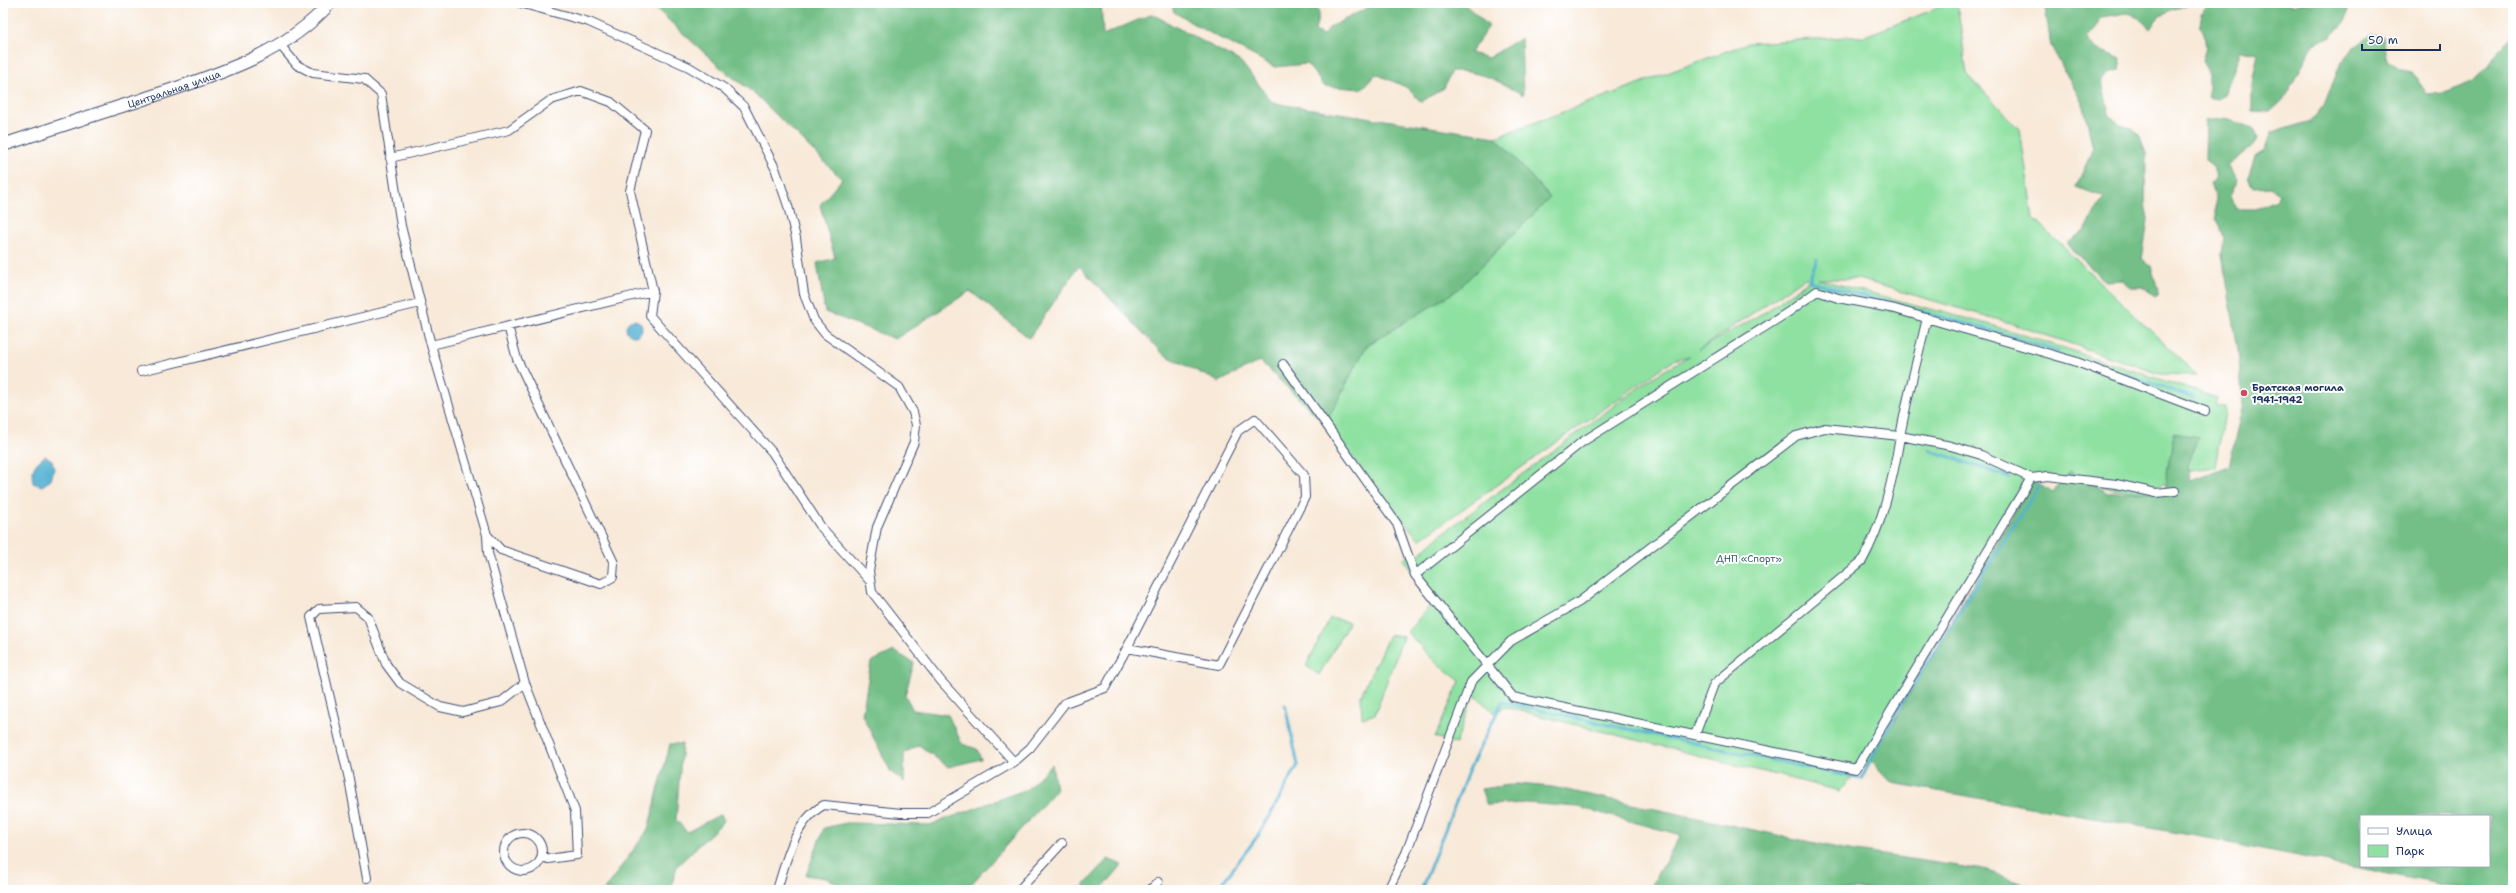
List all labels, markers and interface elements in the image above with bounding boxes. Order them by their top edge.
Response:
scale bar [2362,26,2440,52]
text: 50 m [2368,32,2398,48]
street label: Центральная улица [126,66,223,110]
place label: Братская могила 1941-1942 [2252,381,2344,406]
marker: Братская могила 1941-1942 [2239,388,2249,398]
park label: ДНП «Спорт» [1716,552,1782,565]
legend [2360,815,2490,867]
text: Улица [2396,823,2433,839]
text: Парк [2396,843,2425,859]

